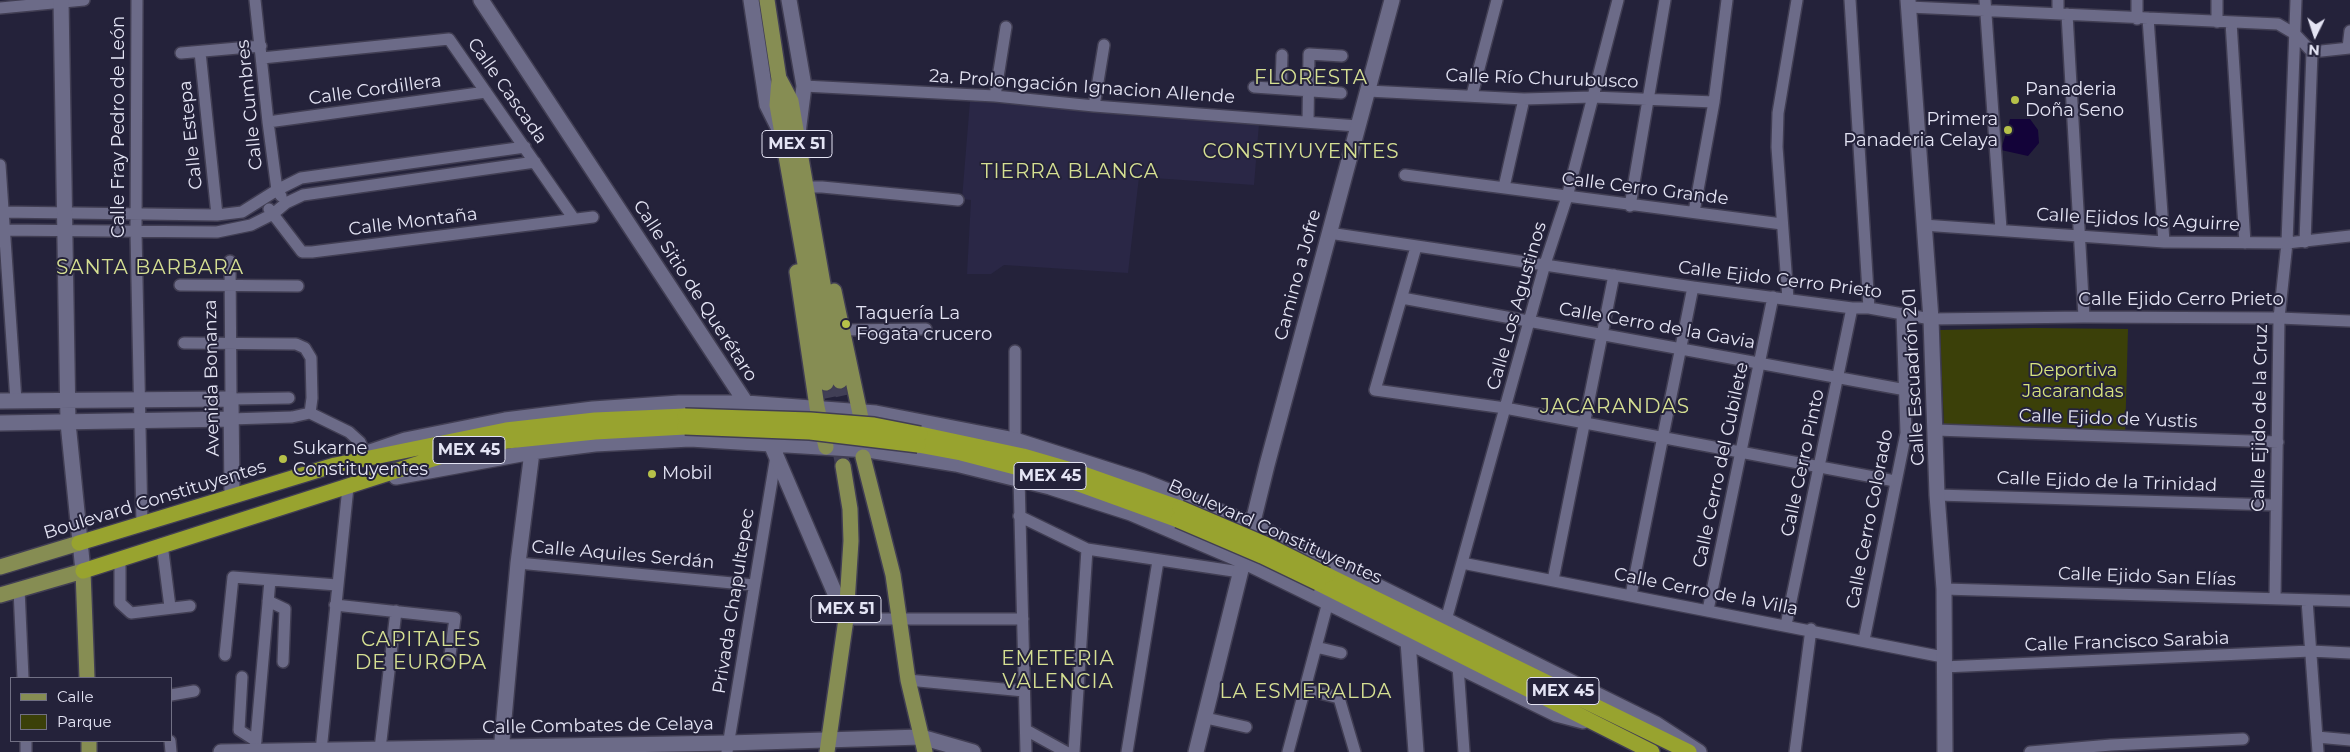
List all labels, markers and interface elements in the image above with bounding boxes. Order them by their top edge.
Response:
north arrow [2290,10,2340,60]
street label: Calle Fray Pedro de León [108,16,130,238]
street label: Calle Cascada [463,34,551,148]
street label: Calle Cumbres [232,39,268,171]
text: N [2308,41,2320,59]
street label: Calle Río Churubusco [1445,65,1639,93]
street label: 2a. Prolongación Ignacion Allende [928,66,1236,108]
district label: FLORESTA [1253,66,1369,90]
street label: Calle Cordillera [307,70,443,110]
street label: Calle Estepa [175,79,207,191]
place label: Panaderia Doña Seno [2025,79,2124,122]
marker: Panaderia Doña Seno [2009,94,2021,106]
place label: Primera Panaderia Celaya [1843,109,1998,152]
marker: Primera Panaderia Celaya [2002,124,2014,136]
road number: MEX 51 [762,130,832,158]
district label: CONSTIYUYENTES [1201,140,1401,164]
district label: TIERRA BLANCA [979,160,1161,184]
street label: Calle Cerro Grande [1560,168,1730,210]
street label: Calle Sitio de Querétaro [628,196,762,386]
street label: Calle Montaña [347,203,479,241]
street label: Calle Ejidos los Aguirre [2036,204,2240,236]
street label: Camino a Jofre [1270,207,1326,343]
street label: Calle Los Agustinos [1483,219,1551,393]
district label: SANTA BARBARA [54,256,246,280]
street label: Calle Ejido Cerro Prieto [1677,257,1883,303]
street label: Calle Escuadrón 201 [1899,288,1929,466]
street label: Calle Ejido Cerro Prieto [2078,289,2284,311]
street label: Calle Cerro de la Gavia [1557,298,1757,354]
street label: Avenida Bonanza [200,299,224,457]
place label: Taquería La Fogata crucero [856,303,992,346]
marker: Taquería La Fogata crucero [840,318,852,330]
street label: Calle Ejido de la Cruz [2248,324,2272,512]
street label: Calle Cerro del Cubilete [1689,360,1753,570]
park label: Deportiva Jacarandas [2022,360,2124,402]
street label: Calle Cerro Pinto [1777,387,1829,539]
district label: JACARANDAS [1539,395,1691,419]
street label: Calle Ejido de Yustis [2018,405,2198,433]
street label: Calle Cerro Colorado [1842,428,1898,610]
road number: MEX 45 [433,436,505,464]
place label: Sukarne Constituyentes [293,438,428,480]
marker: Sukarne Constituyentes [277,453,289,465]
street label: Boulevard Constituyentes [41,456,269,544]
road number: MEX 45 [1014,462,1086,490]
place label: Mobil [662,463,712,485]
street label: Calle Ejido de la Trinidad [1996,467,2218,497]
marker: Mobil [646,468,658,480]
street label: Boulevard Constituyentes [1165,475,1385,589]
street label: Privada Chapultepec [709,507,759,695]
street label: Calle Aquiles Serdán [531,536,715,574]
street label: Calle Ejido San Elías [2058,563,2236,591]
street label: Calle Cerro de la Villa [1612,564,1800,620]
road number: MEX 51 [811,596,881,622]
district label: CAPITALES DE EUROPA [354,628,488,675]
street label: Calle Francisco Sarabia [2024,628,2230,656]
district label: EMETERIA VALENCIA [1000,647,1116,694]
legend [10,677,172,742]
road number: MEX 45 [1527,678,1599,704]
district label: LA ESMERALDA [1218,680,1394,704]
text: Calle [57,687,94,706]
text: Parque [57,712,112,731]
street label: Calle Combates de Celaya [482,713,714,739]

